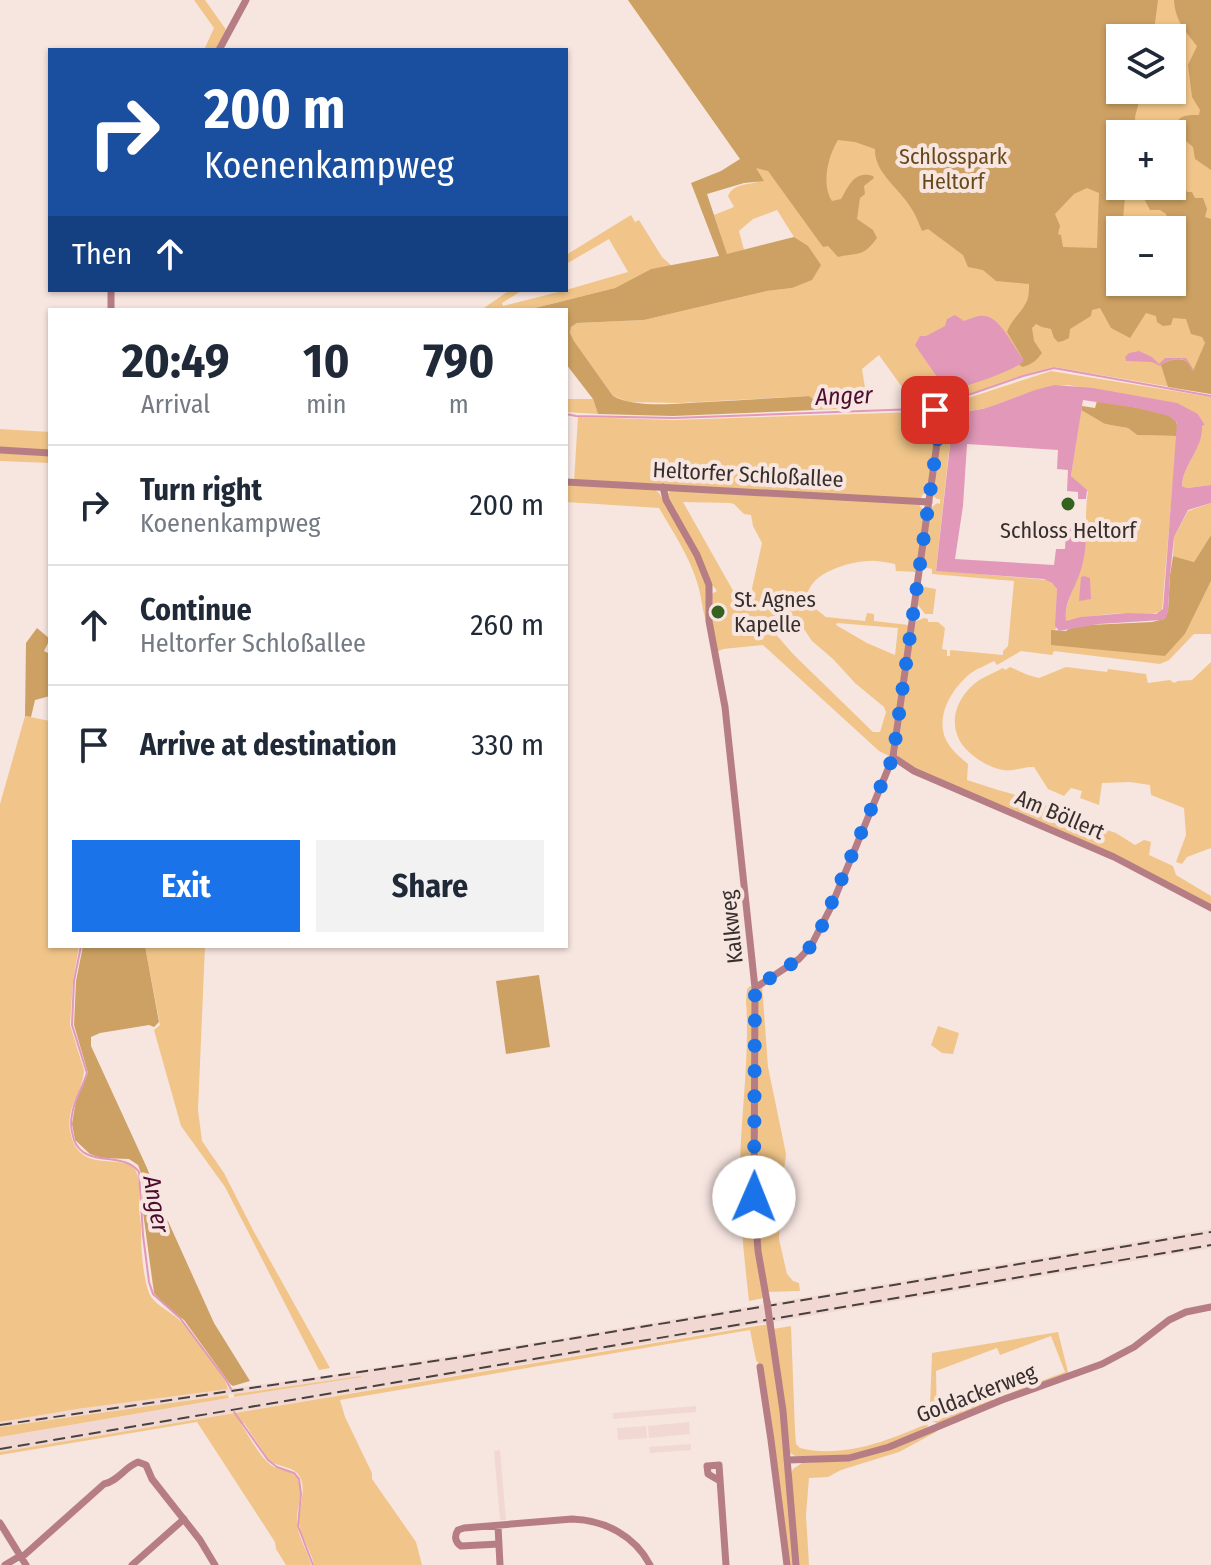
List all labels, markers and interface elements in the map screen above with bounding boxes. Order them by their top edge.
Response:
map controls [1106,24,1186,296]
button: layers [1106,24,1186,104]
text: 200 m [204,76,345,143]
icon: right [72,80,176,184]
button: + [1106,120,1186,200]
park label: Schlosspark Heltorf [899,143,1008,195]
text: Koenenkampweg [204,144,454,188]
button: − [1106,216,1186,296]
icon: ahead [148,232,192,276]
text: Then [72,236,132,272]
text: 20:49 [122,332,229,390]
text: 10 [303,332,350,390]
text: 790 [423,332,494,390]
pin [901,376,969,444]
water label: Anger [814,381,874,411]
icon: arrive [913,388,957,432]
text: Arrival [141,389,210,420]
text: min [306,389,346,420]
text: m [449,389,469,420]
street label: Heltorfer Schloßallee [652,456,844,493]
text: Turn right [140,472,262,508]
icon: right [72,483,116,527]
text: 200 m [469,487,544,523]
marker: Schloss Heltorf [1059,495,1077,513]
text: Koenenkampweg [140,508,321,539]
place label: Schloss Heltorf [1000,517,1137,544]
place label: St. Agnes Kapelle [734,586,816,638]
text: Continue [140,592,252,628]
icon: ahead [72,603,116,647]
marker: St. Agnes Kapelle [709,603,727,621]
text: 260 m [470,607,544,643]
text: Heltorfer Schloßallee [140,628,366,659]
icon: arrive [72,723,116,767]
text: Arrive at destination [140,727,397,763]
text: 330 m [471,727,544,763]
street label: Am Böllert [1011,784,1109,846]
button: Exit [72,840,300,932]
button: Share [316,840,544,932]
street label: Kalkweg [714,888,749,965]
position arrow [712,1155,796,1239]
water label: Anger [137,1172,175,1235]
street label: Goldackerweg [912,1358,1040,1429]

